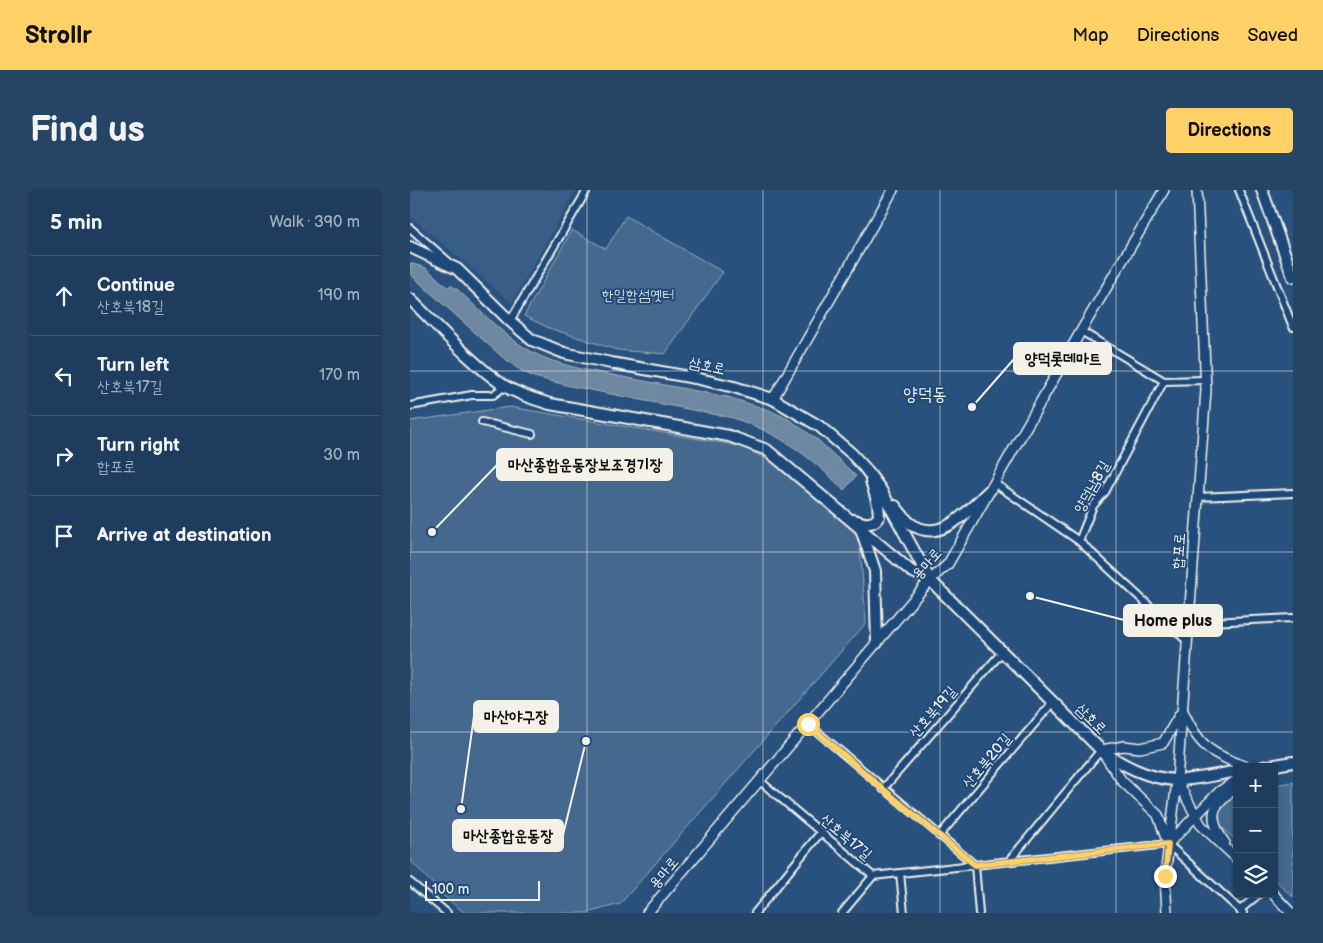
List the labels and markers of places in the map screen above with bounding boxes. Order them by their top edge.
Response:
callout: 양덕롯데마트 [1014,343,1111,374]
callout: 마산종합운동장보조경기장 [497,449,672,480]
callout: Home plus [1124,605,1222,636]
callout: 마산야구장 [474,701,558,732]
callout: 마산종합운동장 [453,820,563,851]

